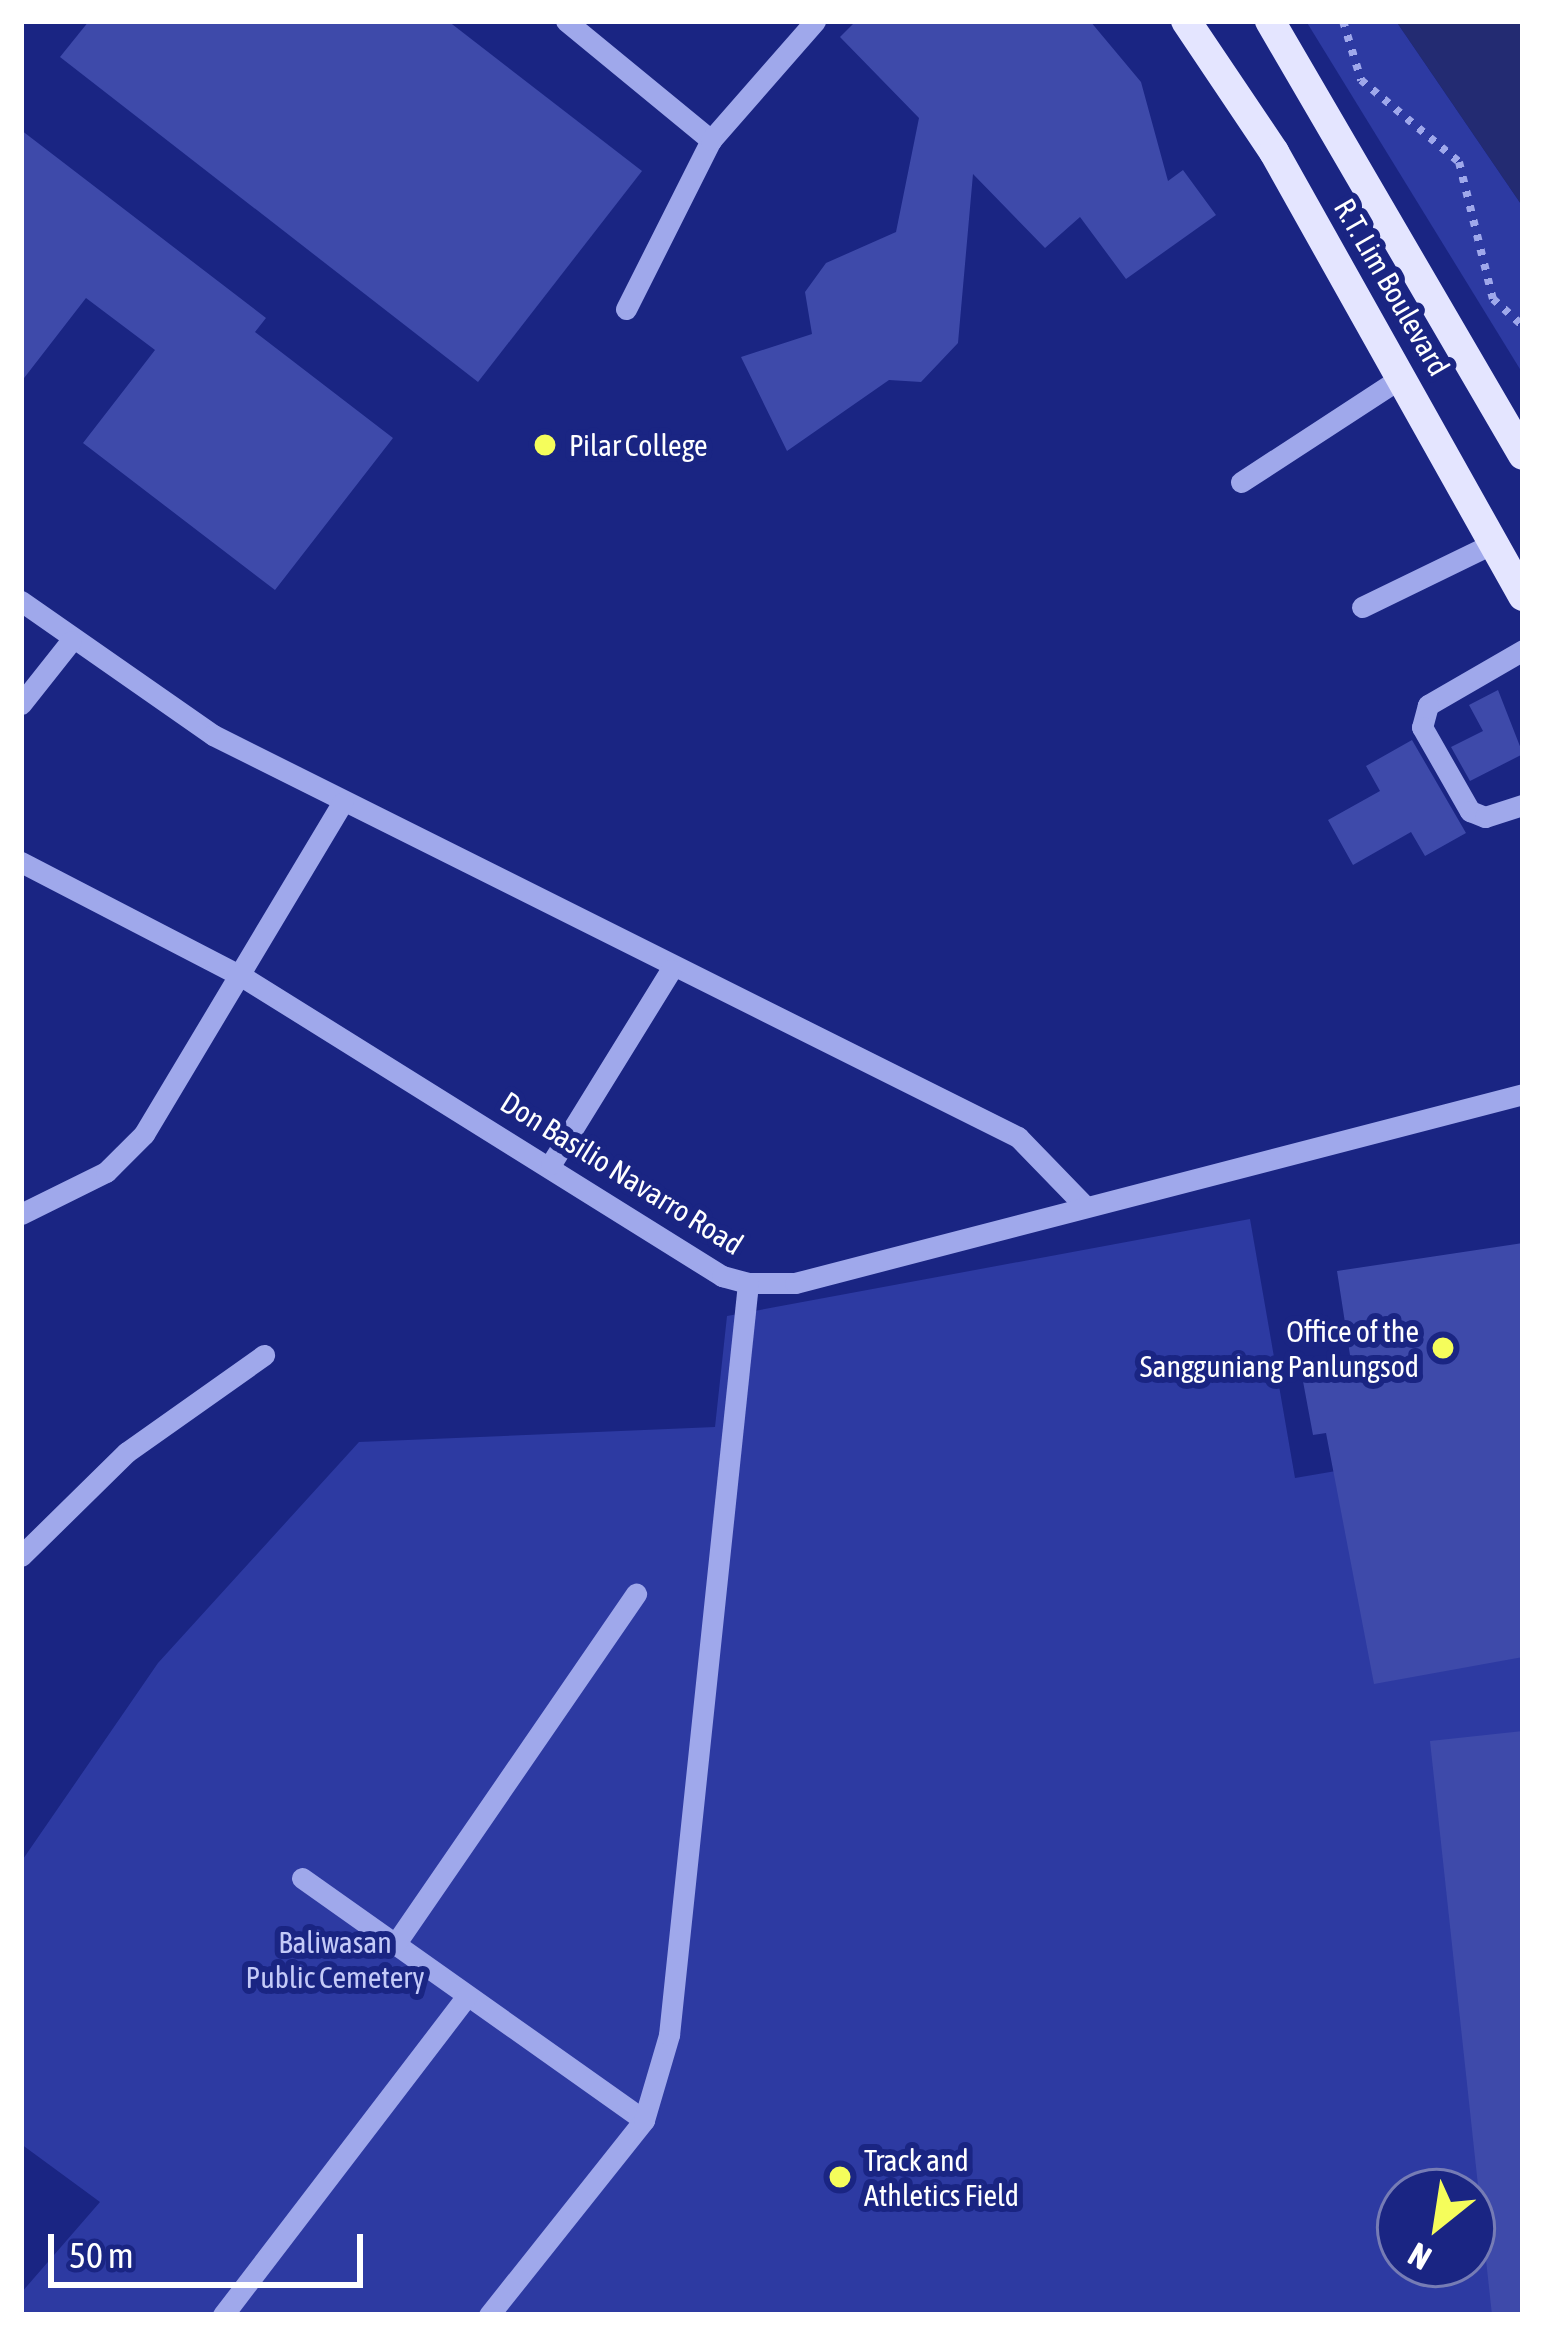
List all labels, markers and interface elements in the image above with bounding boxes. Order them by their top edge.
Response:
street label: R.T. Lim Boulevard [1327,192,1457,382]
place label: Pilar College [569,427,708,463]
marker: Pilar College [532,432,558,458]
street label: Don Basilio Navarro Road [494,1084,750,1262]
place label: Office of the Sangguniang Panlungsod [1140,1313,1419,1384]
marker: Office of the Sangguniang Panlungsod [1430,1335,1456,1361]
park label: Baliwasan Public Cemetery [246,1924,424,1994]
place label: Track and Athletics Field [864,2142,1019,2212]
marker: Track and Athletics Field [827,2164,853,2190]
north arrow [1376,2168,1496,2288]
scale bar [54,2210,369,2284]
text: 50 m [69,2234,134,2276]
text: N [1402,2235,1437,2278]

